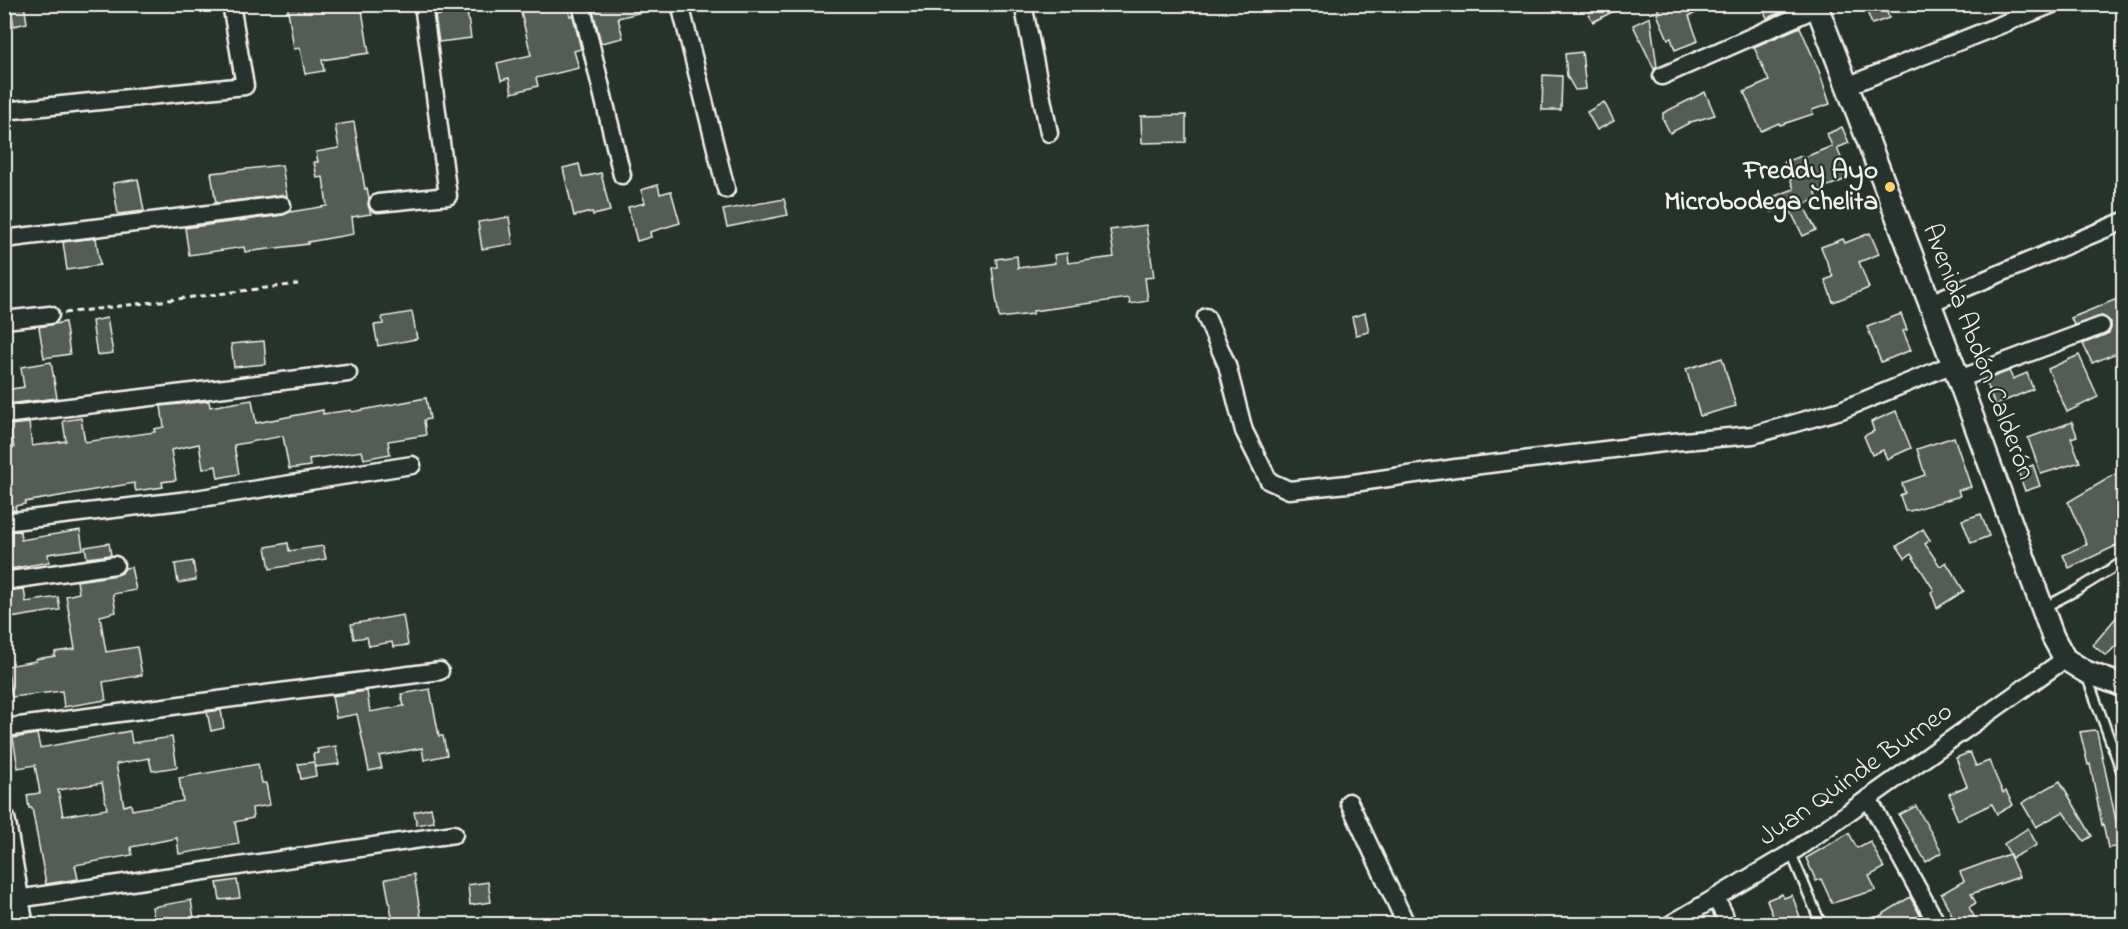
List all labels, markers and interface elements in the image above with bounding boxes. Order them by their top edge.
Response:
place label: Freddy Ayo Microbodega chelita [1664,152,1878,223]
marker: Freddy Ayo Microbodega chelita [1883,180,1897,194]
street label: Avenida Abdón Calderón [1911,218,2045,486]
street label: Juan Quinde Burneo [1751,693,1961,857]

